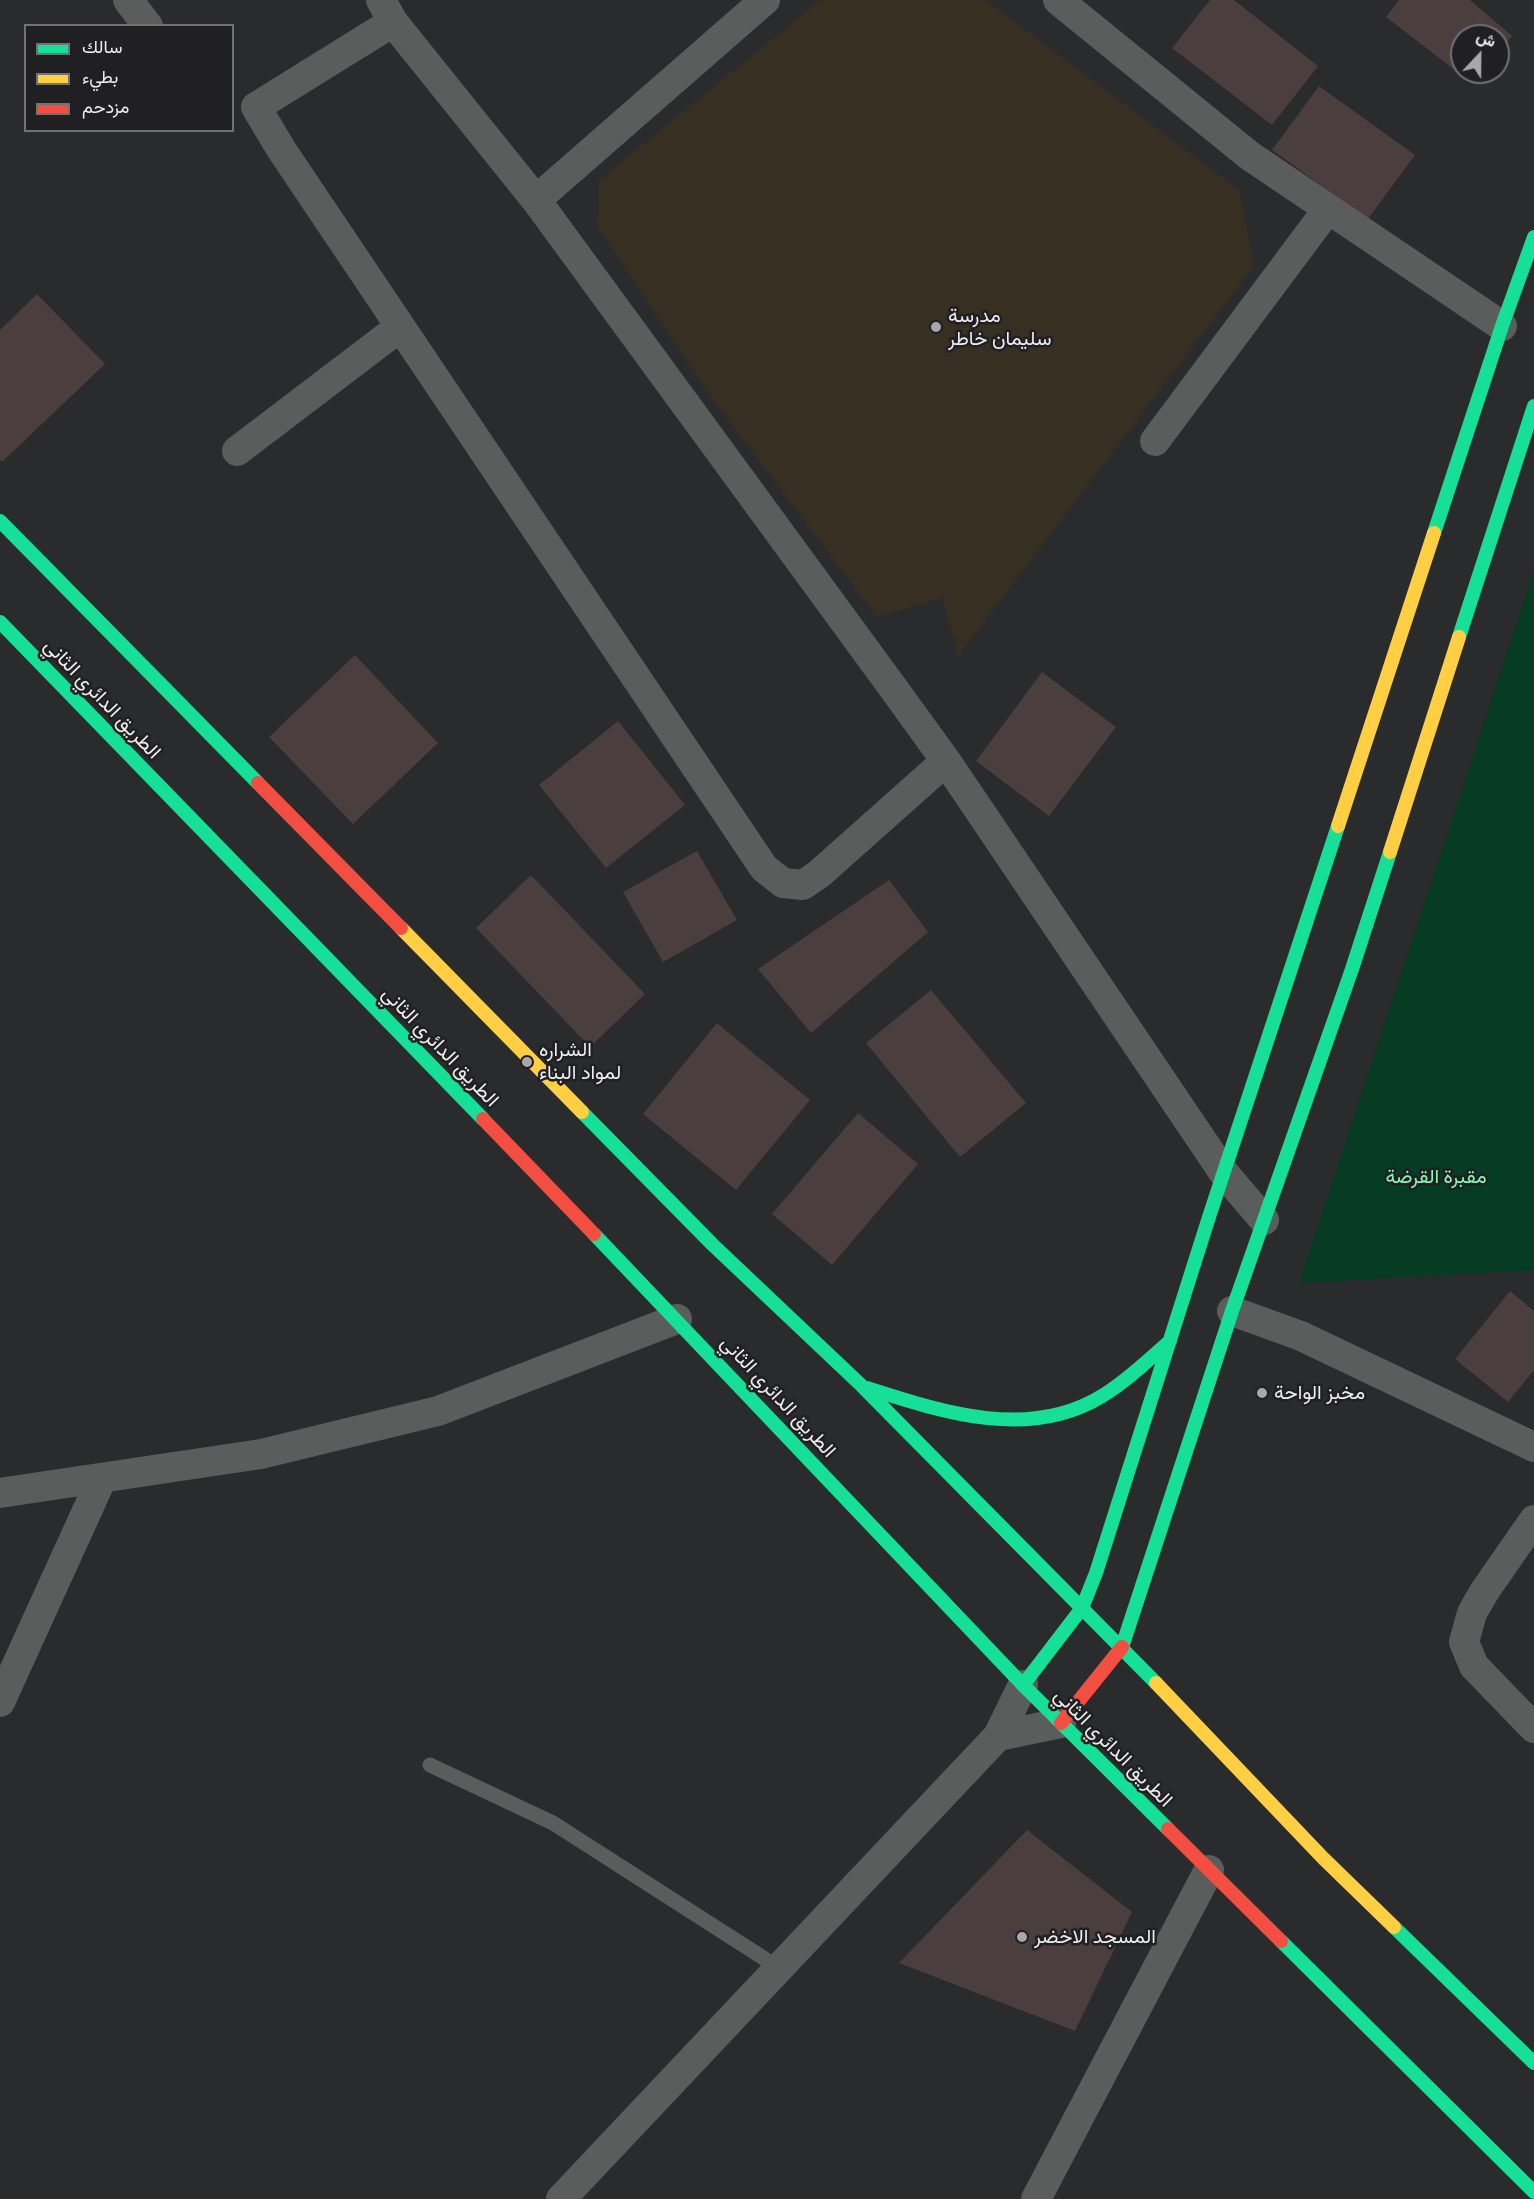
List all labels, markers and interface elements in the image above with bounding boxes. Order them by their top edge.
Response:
legend [24,24,234,132]
north arrow [1450,24,1510,84]
text: ش [1474,26,1499,51]
text: سالك [82,36,122,58]
text: بطيء [82,66,118,88]
text: مزدحم [82,96,129,118]
place label: مدرسة سليمان خاطر [948,304,1052,351]
marker: مدرسة سليمان خاطر [929,320,943,334]
street label: الطريق الدائري الثاني [39,634,165,764]
street label: الطريق الدائري الثاني [377,982,503,1112]
place label: الشراره لمواد البناء [539,1038,621,1085]
marker: الشراره لمواد البناء [520,1055,534,1069]
park label: مقبرة القرضة [1385,1165,1487,1189]
street label: الطريق الدائري الثاني [715,1331,841,1463]
place label: مخبز الواحة [1274,1381,1365,1405]
marker: مخبز الواحة [1255,1386,1269,1400]
street label: الطريق الدائري الثاني [1049,1684,1177,1812]
place label: المسجد الاخضر [1034,1925,1156,1949]
marker: المسجد الاخضر [1015,1930,1029,1944]

